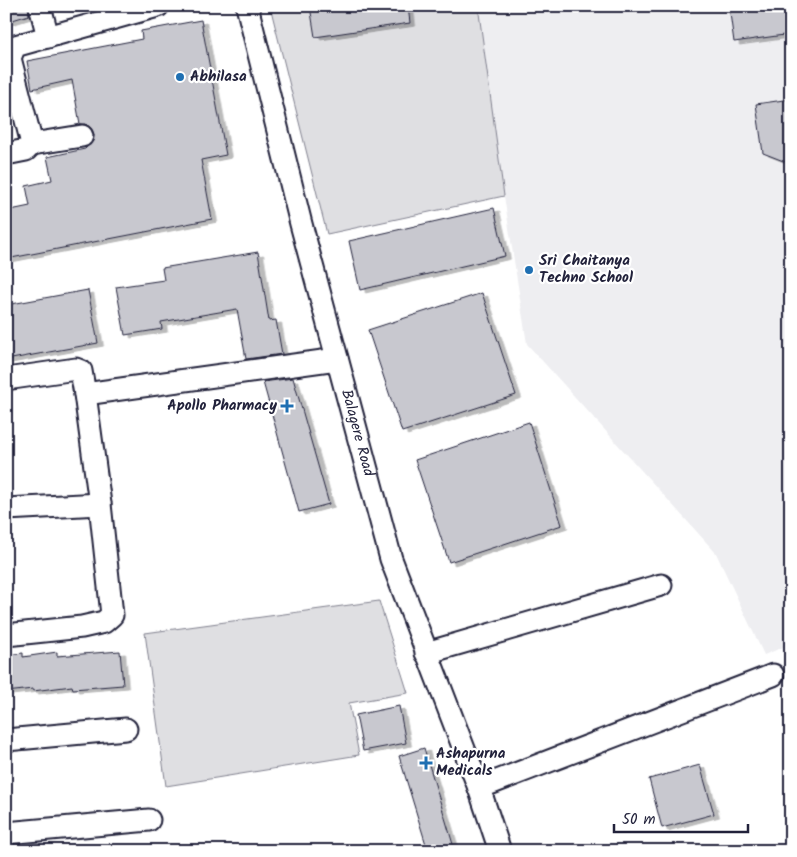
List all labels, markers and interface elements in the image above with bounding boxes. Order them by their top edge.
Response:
place label: Abhilasa [190,65,247,89]
marker: Abhilasa [174,71,186,83]
place label: Sri Chaitanya Techno School [539,249,633,290]
marker: Sri Chaitanya Techno School [523,264,535,276]
street label: Balagere Road [334,387,380,480]
place label: Apollo Pharmacy [167,394,277,418]
marker: Apollo Pharmacy [281,400,293,412]
place label: Ashapurna Medicals [436,742,506,783]
marker: Ashapurna Medicals [420,757,432,769]
scale bar [614,802,748,834]
text: 50 m [622,808,656,832]

